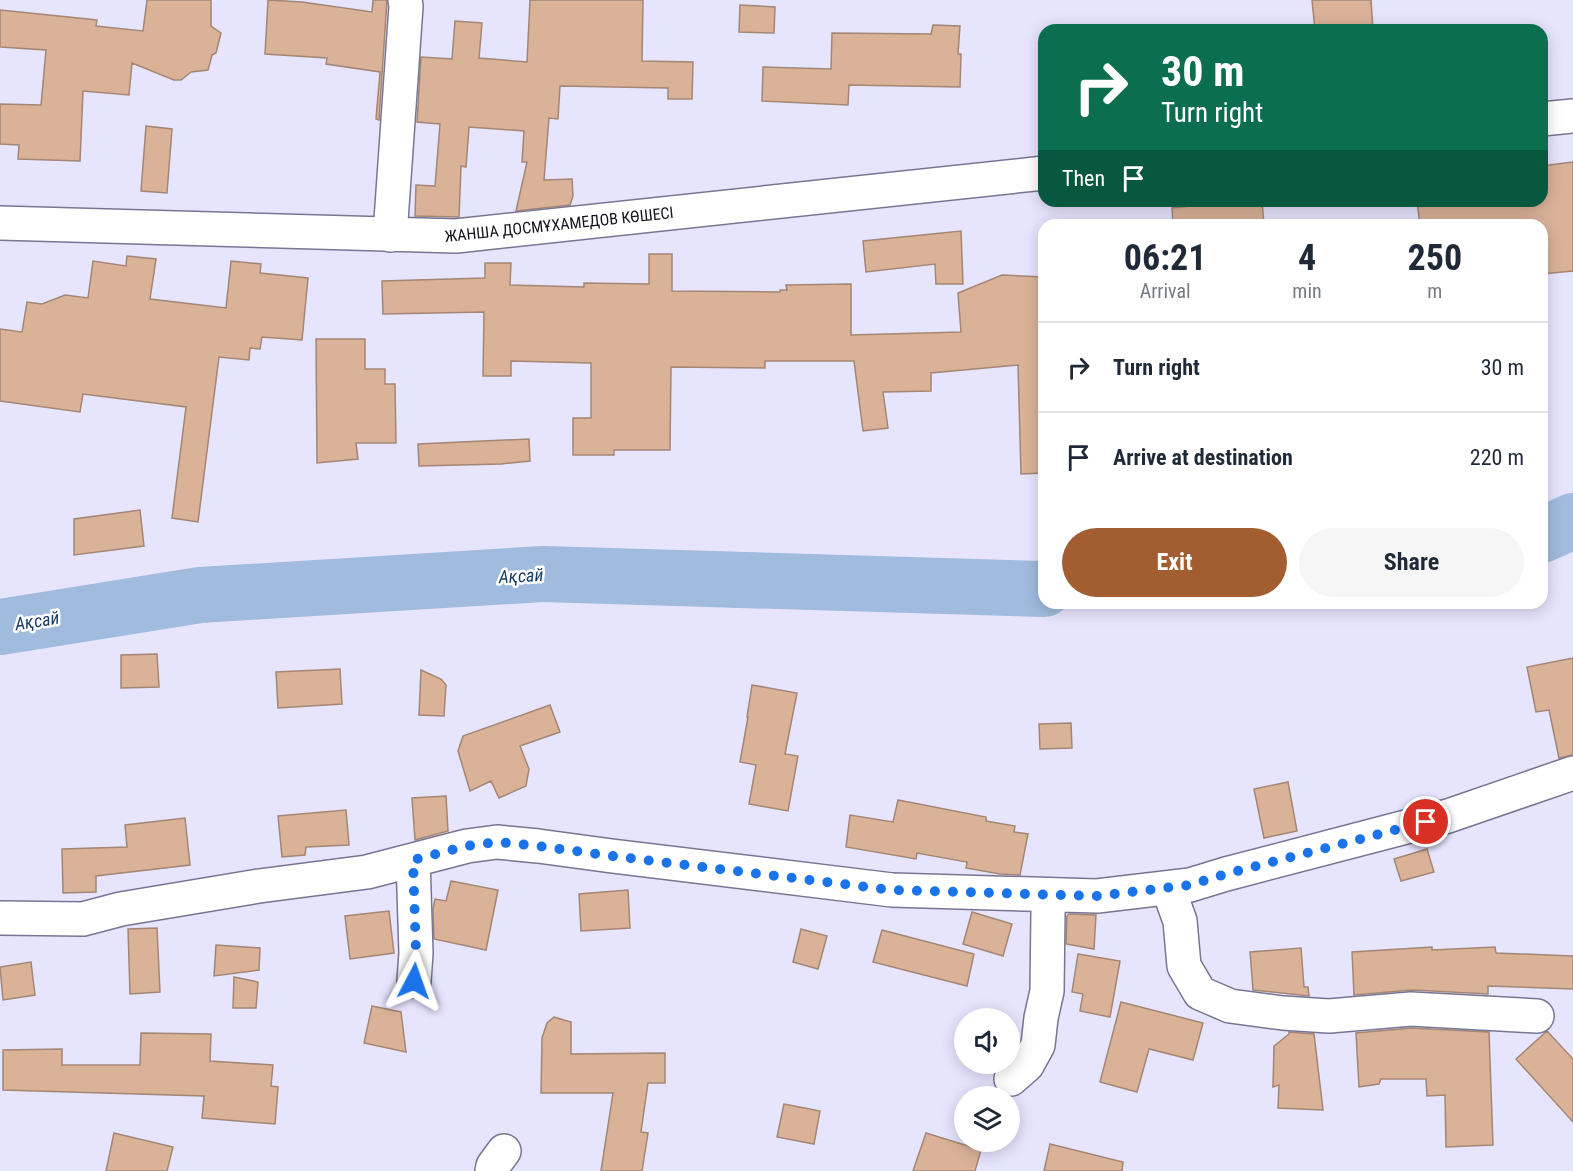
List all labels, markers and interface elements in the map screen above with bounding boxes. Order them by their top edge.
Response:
text: 30 m [1161,47,1244,96]
icon: right [1062,48,1140,126]
text: Turn right [1161,97,1263,129]
icon: arrive [1117,162,1150,195]
text: Then [1062,166,1105,191]
street label: ЖАНША ДОСМҰХАМЕДОВ КӨШЕСІ [444,203,674,246]
text: 06:21 [1124,237,1206,279]
text: 4 [1298,237,1316,279]
text: 250 [1408,237,1462,279]
text: Arrival [1140,279,1191,303]
text: min [1292,279,1322,303]
text: m [1427,279,1442,303]
icon: right [1062,351,1095,384]
text: Turn right [1113,355,1200,380]
text: 30 m [1481,355,1524,380]
icon: arrive [1062,441,1095,474]
text: Arrive at destination [1113,445,1293,470]
text: 220 m [1470,445,1524,470]
button: Exit [1062,528,1287,597]
button: Share [1299,528,1524,597]
water label: Ақсай [497,564,544,587]
water label: Ақсай [12,607,61,635]
pin [1400,796,1451,847]
icon: arrive [1409,805,1442,838]
position arrow [382,949,446,1013]
map controls [954,1008,1020,1152]
button: sound [954,1008,1020,1074]
button: layers [954,1086,1020,1152]

